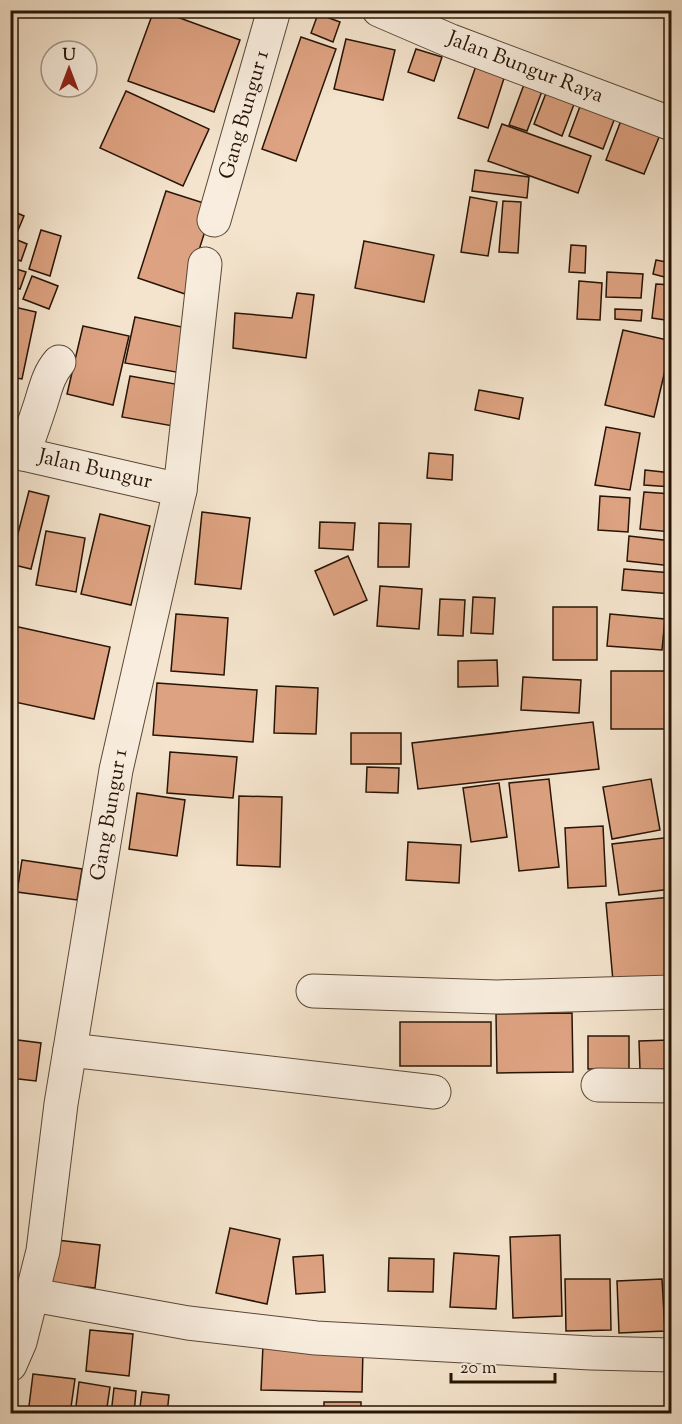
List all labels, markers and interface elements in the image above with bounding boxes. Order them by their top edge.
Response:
street label: Jalan Bungur Raya [442,24,608,112]
north arrow [39,39,99,99]
text: U [62,45,76,68]
street label: Gang Bungur 1 [212,47,278,183]
street label: Jalan Bungur [34,442,155,498]
street label: Gang Bungur 1 [84,747,136,883]
scale bar [451,1346,554,1384]
text: 20 m [460,1356,497,1382]

